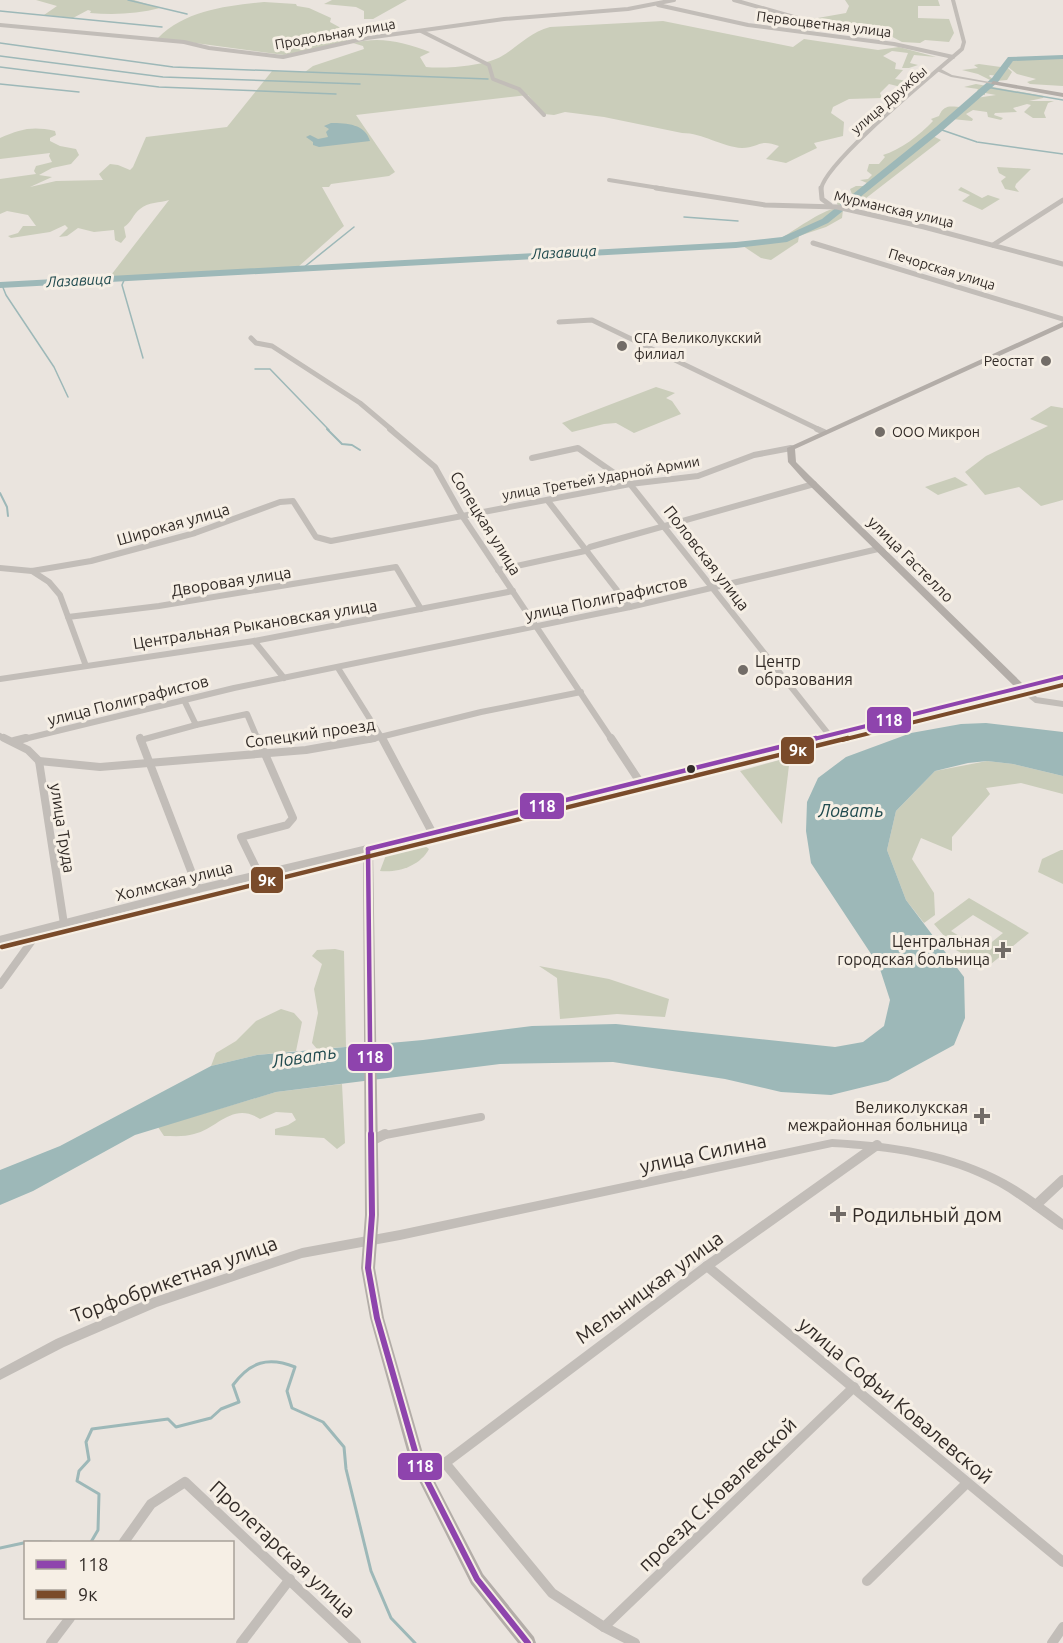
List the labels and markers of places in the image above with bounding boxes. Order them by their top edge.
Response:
place label: СГА Великолукский филиал [634,330,762,362]
marker: СГА Великолукский филиал [615,339,629,353]
place label: Реостат [984,353,1034,369]
marker: Реостат [1039,354,1053,368]
place label: ООО Микрон [892,424,980,440]
marker: ООО Микрон [873,425,887,439]
place label: Центр образования [755,652,853,688]
marker: Центр образования [736,663,750,677]
unlabelled marker [685,763,697,775]
place label: Центральная городская больница [837,932,990,968]
marker: Центральная городская больница [994,941,1012,959]
place label: Великолукская межрайонная больница [787,1098,968,1134]
marker: Великолукская межрайонная больница [973,1107,991,1125]
place label: Родильный дом [852,1203,1002,1226]
marker: Родильный дом [829,1205,847,1223]

